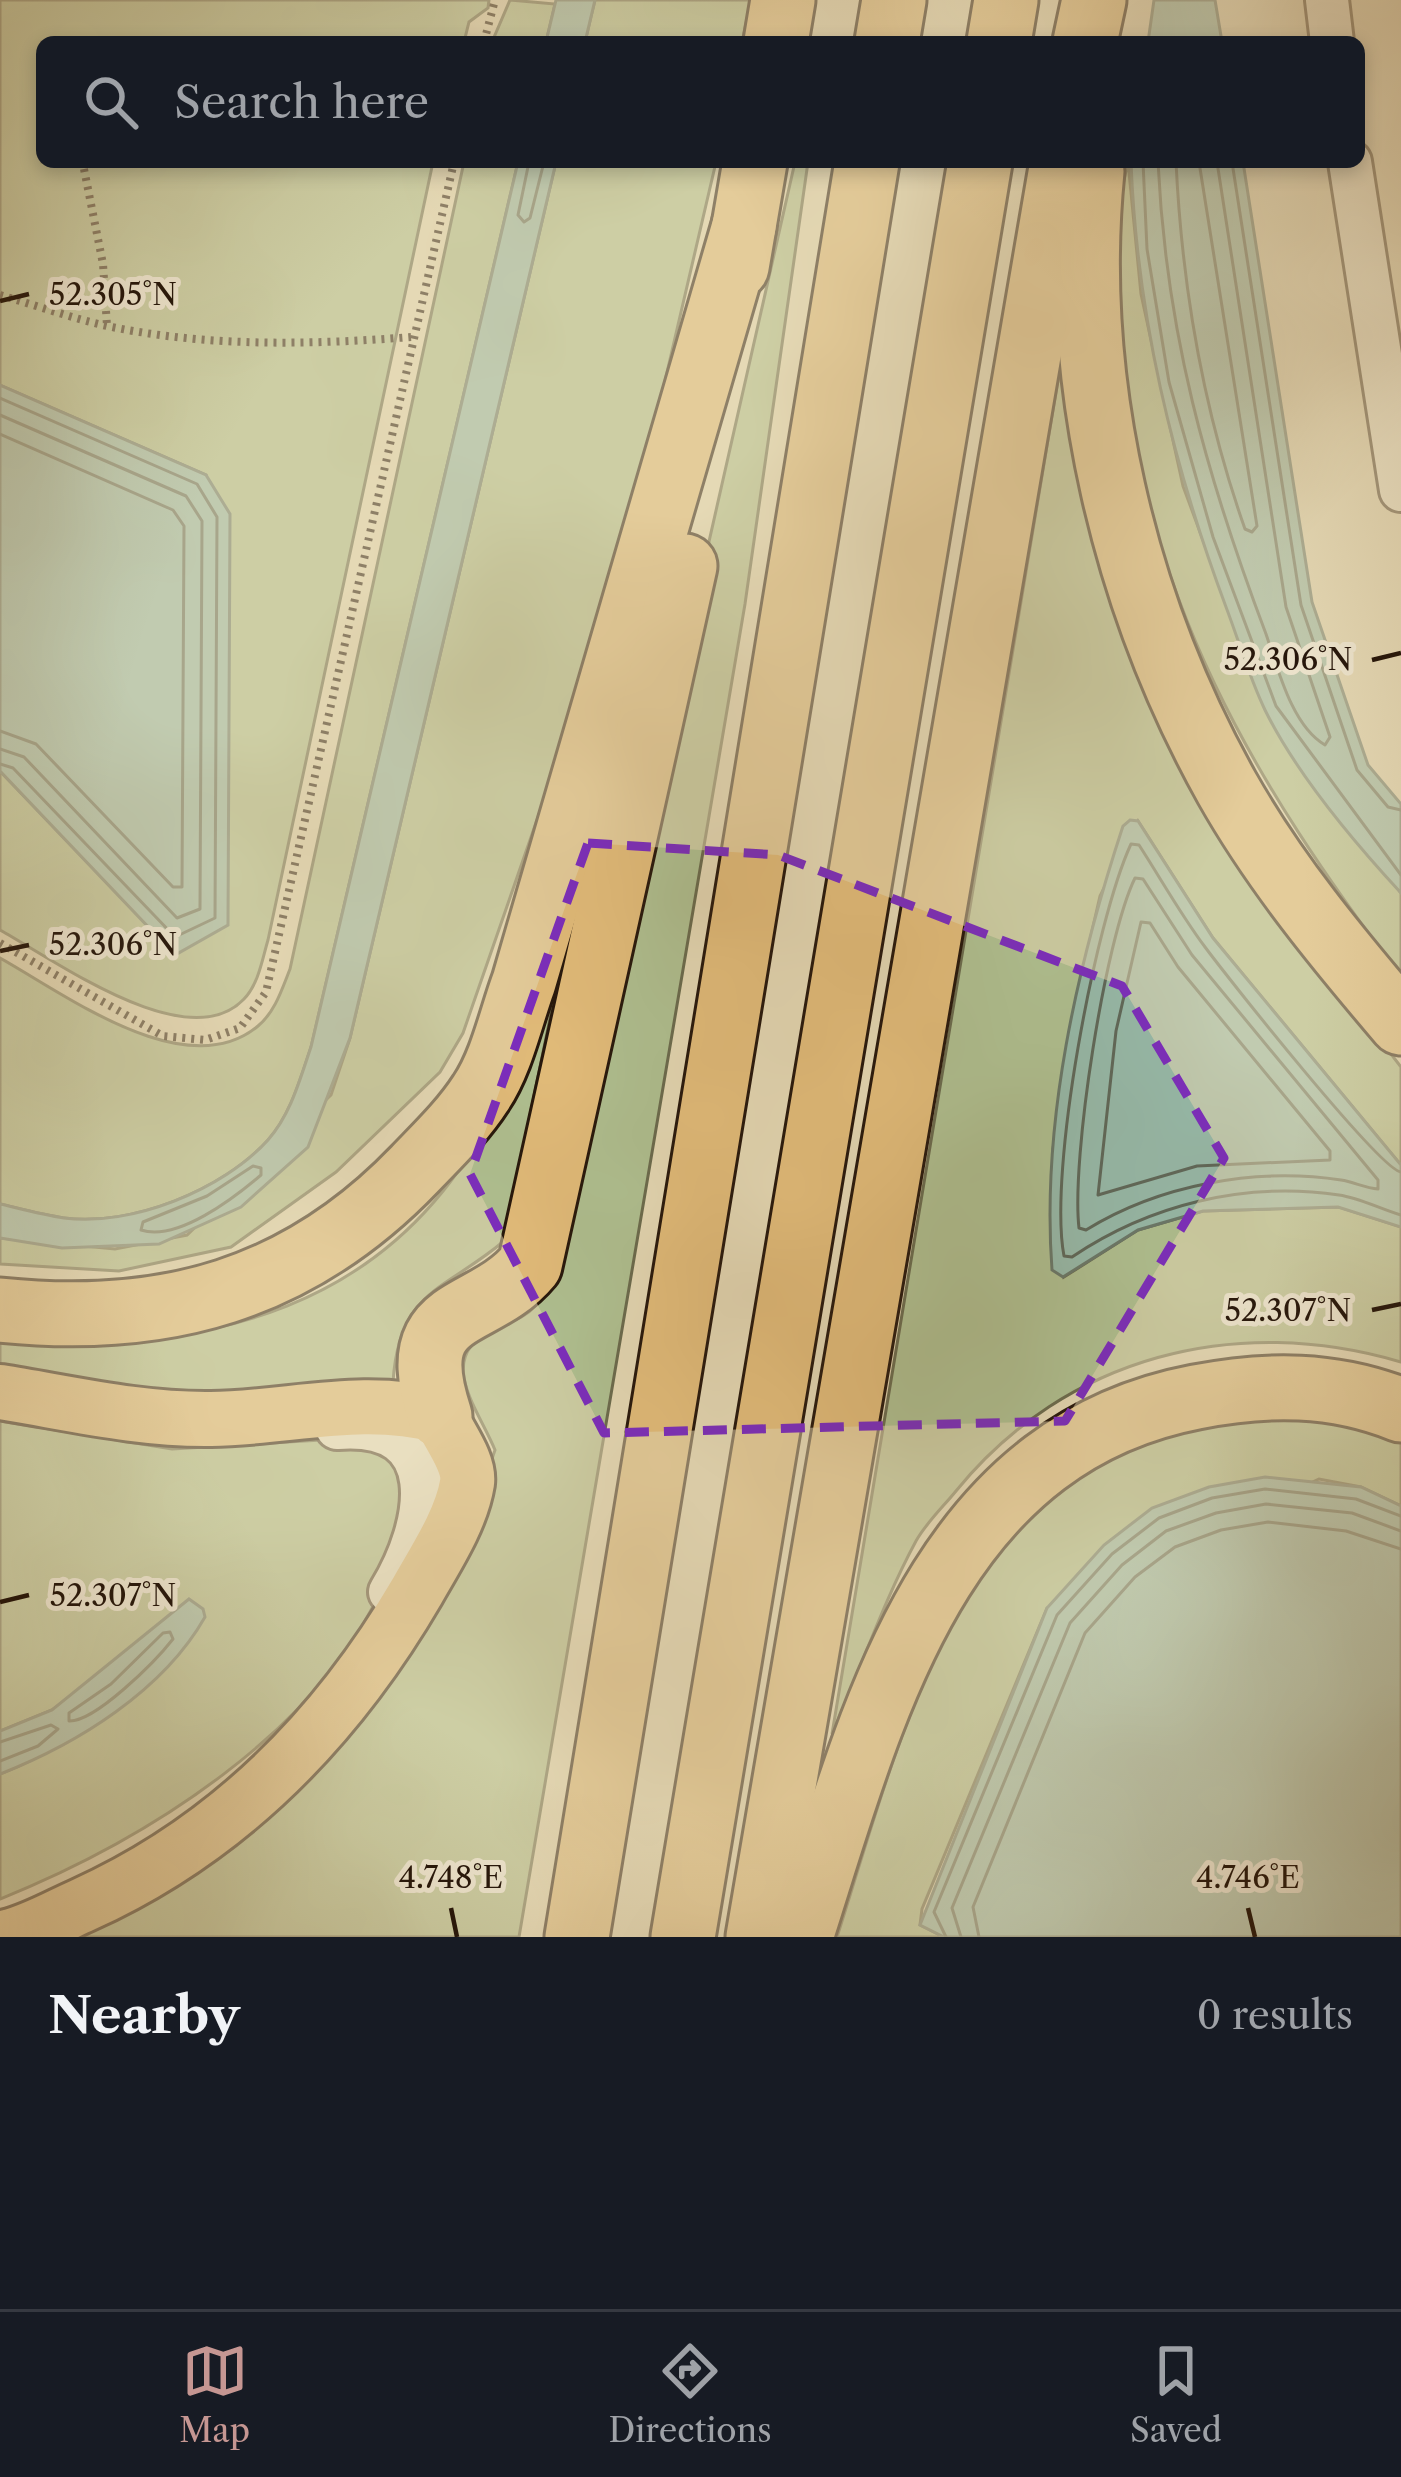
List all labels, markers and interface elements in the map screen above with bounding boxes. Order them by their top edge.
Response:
search box [36,36,1365,168]
icon: search [78,69,144,135]
text: Search here [174,74,429,130]
text: 52.305°N [49,276,177,313]
text: 52.306°N [1224,641,1352,678]
text: 52.306°N [49,926,177,963]
text: 52.307°N [1225,1292,1351,1329]
text: 52.307°N [50,1577,176,1614]
text: 4.748°E [399,1859,503,1896]
text: 4.746°E [1196,1859,1300,1896]
text: Nearby [48,1984,240,2046]
text: 0 results [1197,1991,1353,2039]
tab: Map [179,2338,250,2451]
tab: Directions [609,2338,772,2451]
tab: Saved [1130,2338,1222,2451]

